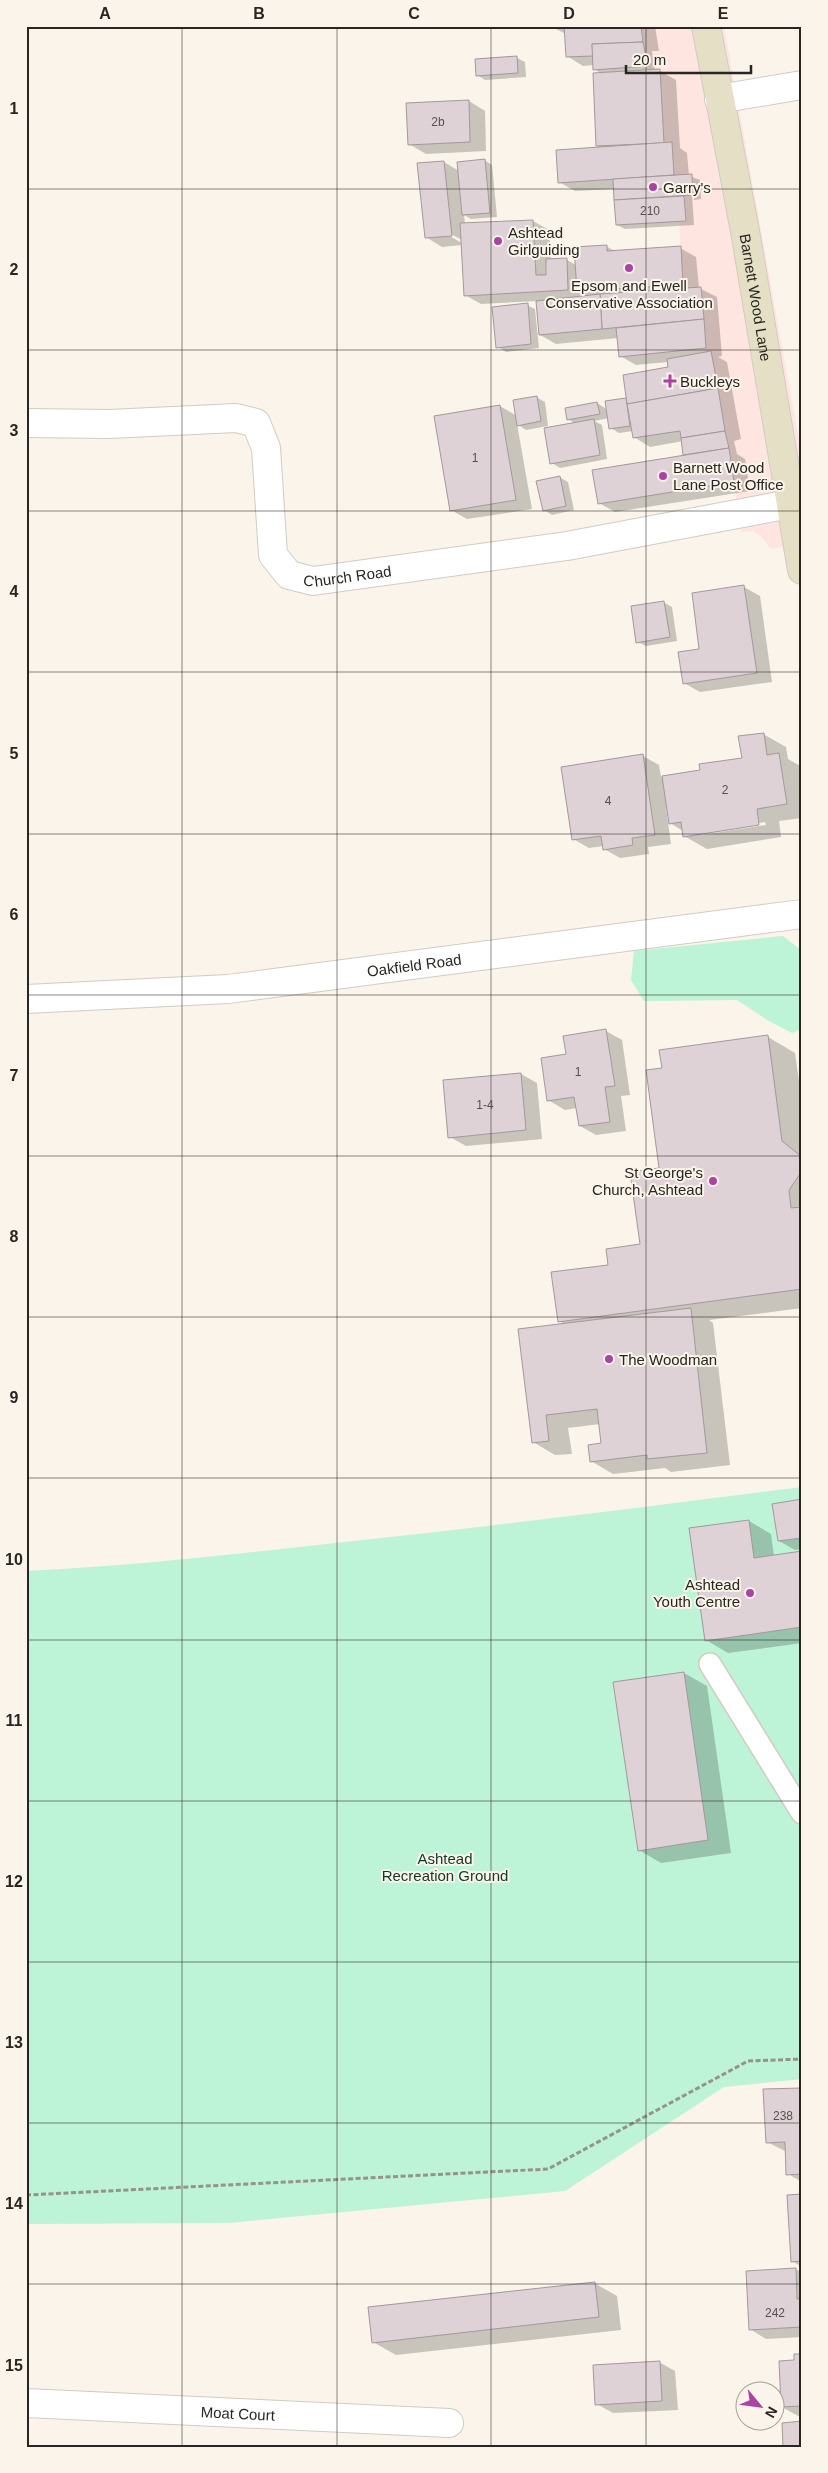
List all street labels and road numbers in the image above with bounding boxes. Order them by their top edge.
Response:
street label: Barnett Wood Lane [737,232,775,362]
street label: Church Road [302,562,392,590]
street label: Oakfield Road [366,950,462,979]
street label: Moat Court [200,2403,276,2423]

